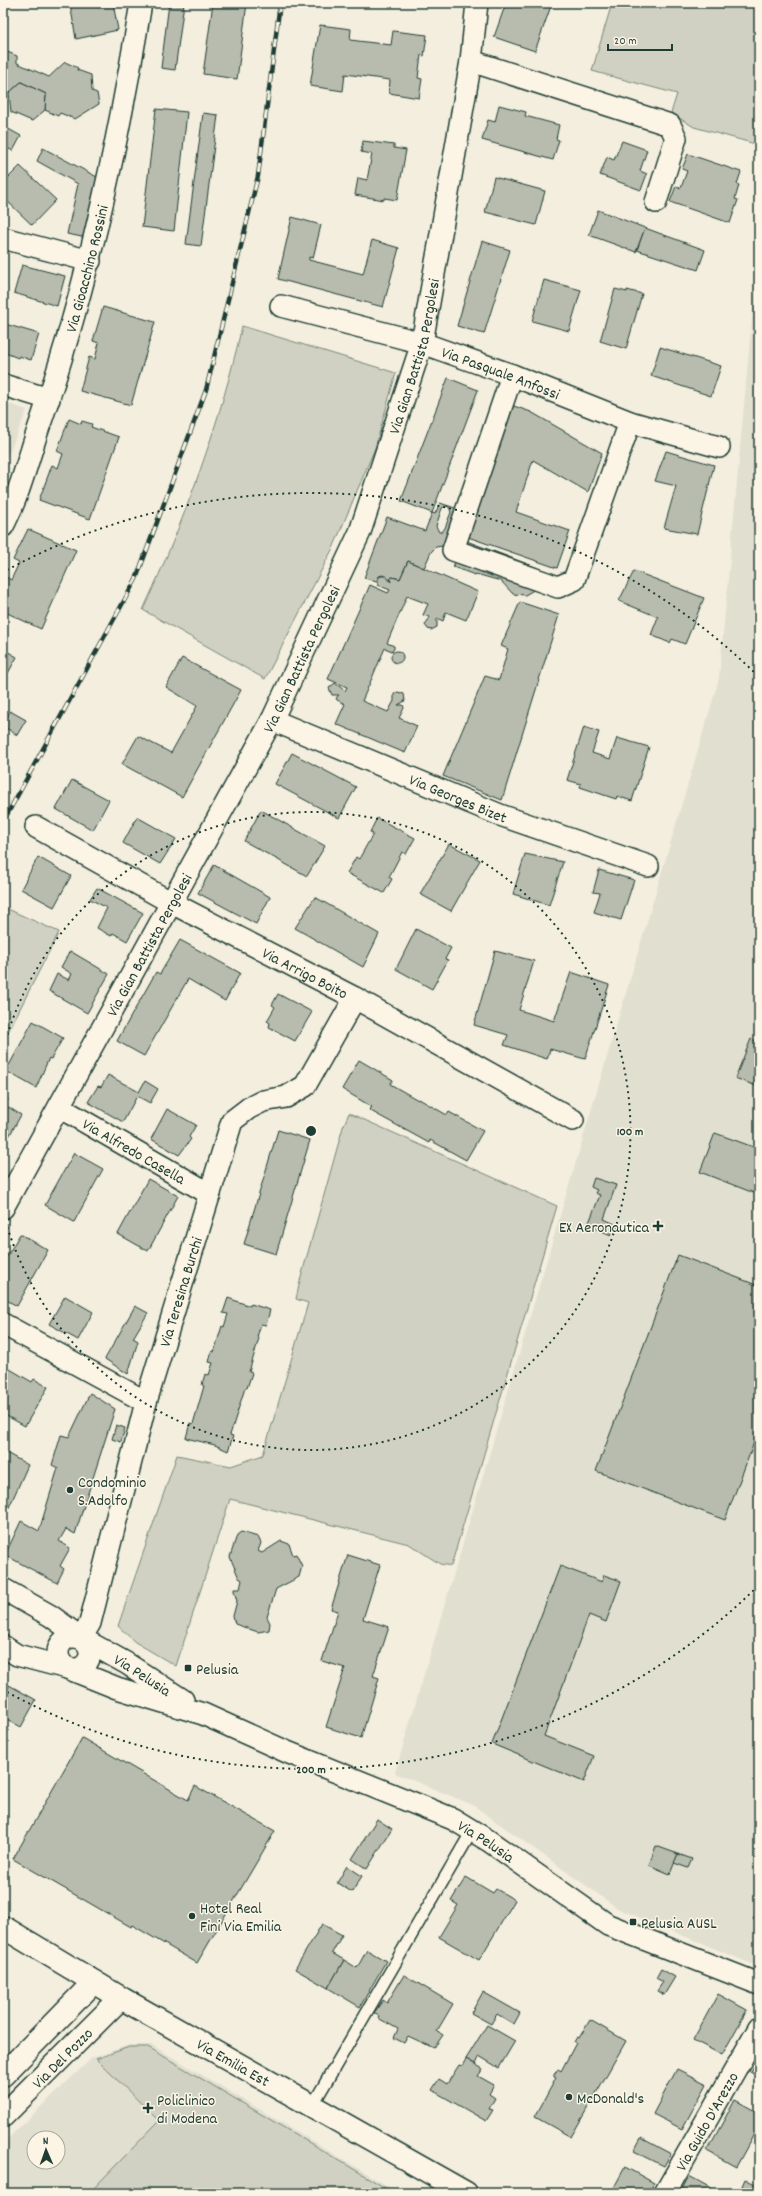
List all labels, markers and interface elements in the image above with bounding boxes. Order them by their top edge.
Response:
scale bar [608,26,672,52]
text: 20 m [614,33,637,50]
street label: Via Gioacchino Rossini [61,203,116,335]
street label: Via Gian Battista Pergolesi [384,277,447,437]
street label: Via Pasquale Anfossi [438,342,563,407]
street label: Via Gian Battista Pergolesi [258,582,347,738]
street label: Via Georges Bizet [405,769,510,831]
street label: Via Gian Battista Pergolesi [102,870,199,1021]
street label: Via Arrigo Boito [257,943,351,1006]
street label: Via Alfredo Casella [77,1114,189,1192]
centre of rings [304,1124,318,1138]
text: 100 m [617,1124,643,1141]
place label: EX Aeronautica [559,1217,649,1240]
marker: EX Aeronautica [652,1220,664,1232]
street label: Via Teresina Burchi [155,1234,210,1350]
place label: Condominio S.Adolfo [78,1472,146,1513]
marker: Condominio S.Adolfo [65,1485,75,1495]
street label: Via Pelusia [109,1649,175,1703]
place label: Pelusia [196,1659,239,1682]
marker: Pelusia [183,1663,193,1673]
text: 200 m [296,1762,326,1779]
street label: Via Pelusia [452,1815,519,1870]
place label: Hotel Real Fini Via Emilia [200,1898,282,1939]
marker: Hotel Real Fini Via Emilia [187,1911,197,1921]
place label: Pelusia AUSL [641,1913,717,1936]
marker: Pelusia AUSL [628,1917,638,1927]
street label: Via Del Pozzo [28,2023,99,2095]
street label: Via Emilia Est [191,2034,273,2094]
street label: Via Guido D'Arezzo [671,2068,746,2176]
place label: McDonald's [577,2088,645,2111]
place label: Policlinico di Modena [157,2090,218,2131]
marker: McDonald's [564,2092,574,2102]
marker: Policlinico di Modena [142,2102,154,2114]
north arrow [26,2130,66,2170]
text: N [43,2134,49,2150]

